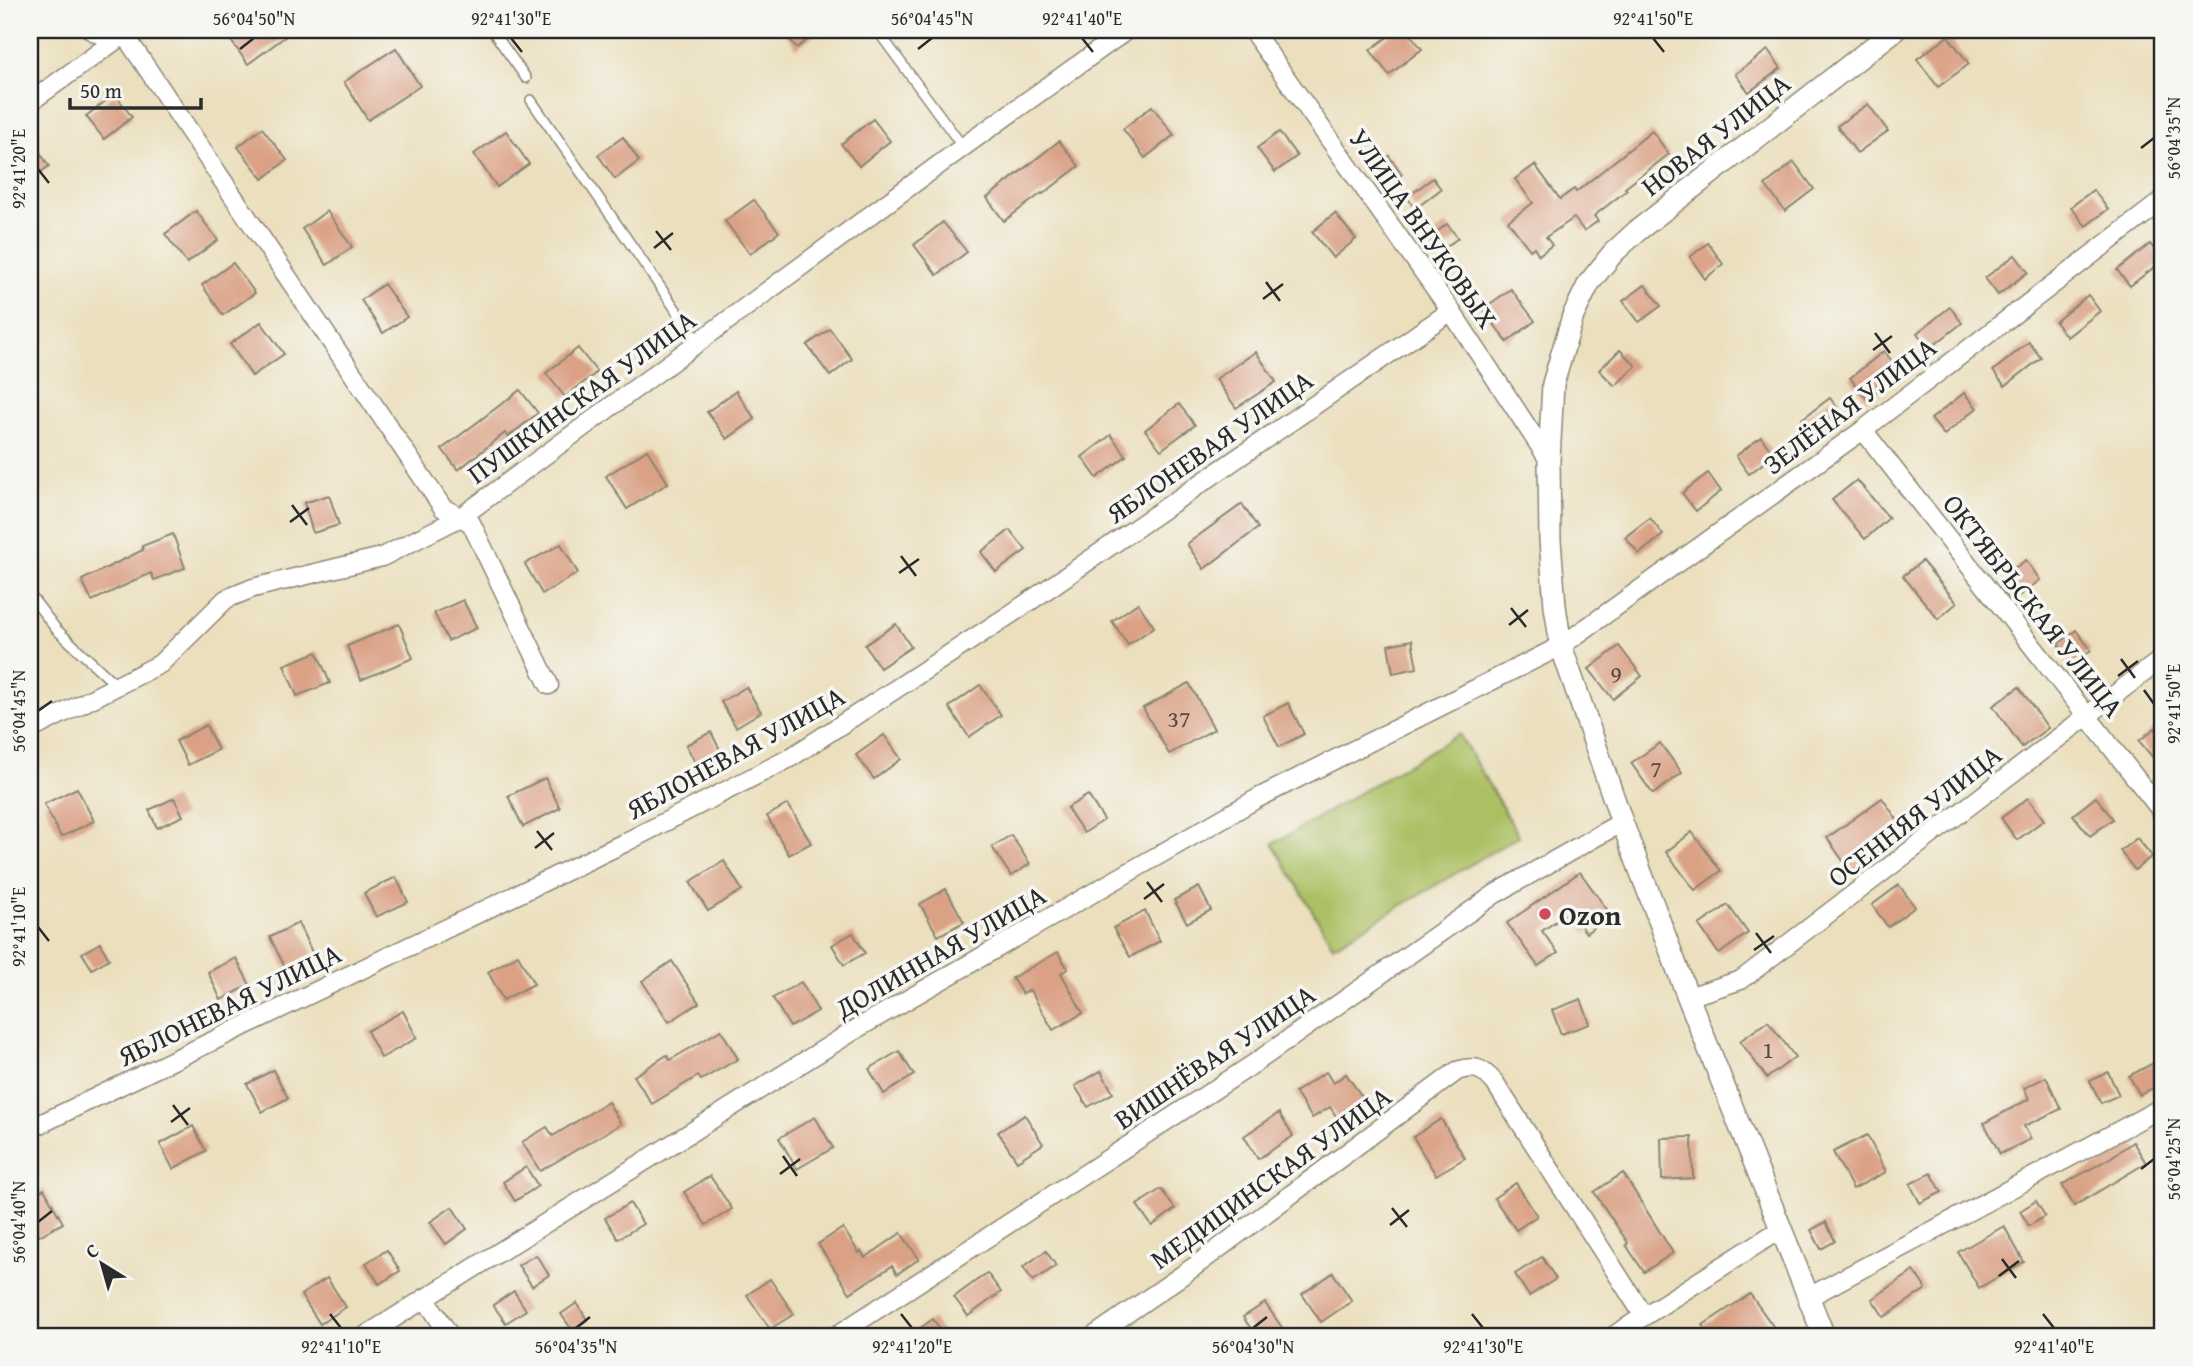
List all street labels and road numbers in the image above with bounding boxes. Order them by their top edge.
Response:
street label: НОВАЯ УЛИЦА [1632,62,1798,206]
street label: УЛИЦА ВНУКОВЫХ [1340,120,1508,336]
street label: ПУШКИНСКАЯ УЛИЦА [458,299,704,493]
street label: ЗЕЛЁНАЯ УЛИЦА [1754,326,1944,484]
street label: ЯБЛОНЕВАЯ УЛИЦА [1096,359,1321,533]
street label: ОКТЯБРЬСКАЯ УЛИЦА [1934,485,2134,725]
street label: ЯБЛОНЕВАЯ УЛИЦА [617,675,852,830]
street label: ОСЕННЯЯ УЛИЦА [1818,734,2010,896]
street label: ДОЛИННАЯ УЛИЦА [826,874,1053,1029]
street label: ЯБЛОНЕВАЯ УЛИЦА [109,932,348,1076]
street label: ВИШНЁВАЯ УЛИЦА [1105,973,1323,1139]
street label: МЕДИЦИНСКАЯ УЛИЦА [1141,1075,1399,1279]

